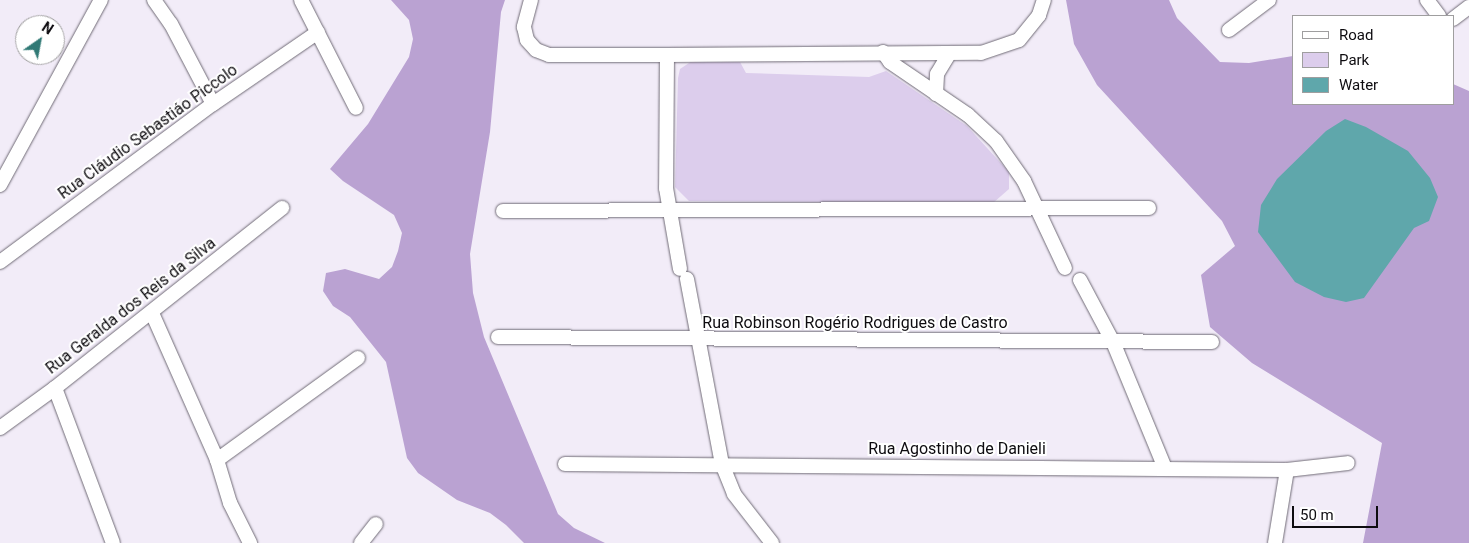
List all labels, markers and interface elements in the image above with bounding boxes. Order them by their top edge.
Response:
north arrow [15,15,65,65]
legend [1292,15,1454,105]
text: N [39,19,56,38]
text: Road [1339,26,1373,44]
text: Park [1339,51,1369,69]
street label: Rua Cláudio Sebastiáo Piccolo [55,60,241,204]
text: Water [1339,76,1378,94]
street label: Rua Geralda dos Reis da Silva [42,234,220,378]
street label: Rua Robinson Rogério Rodrigues de Castro [702,313,1008,333]
street label: Rua Agostinho de Danieli [868,439,1046,459]
scale bar [1294,496,1380,528]
text: 50 m [1300,506,1334,524]

